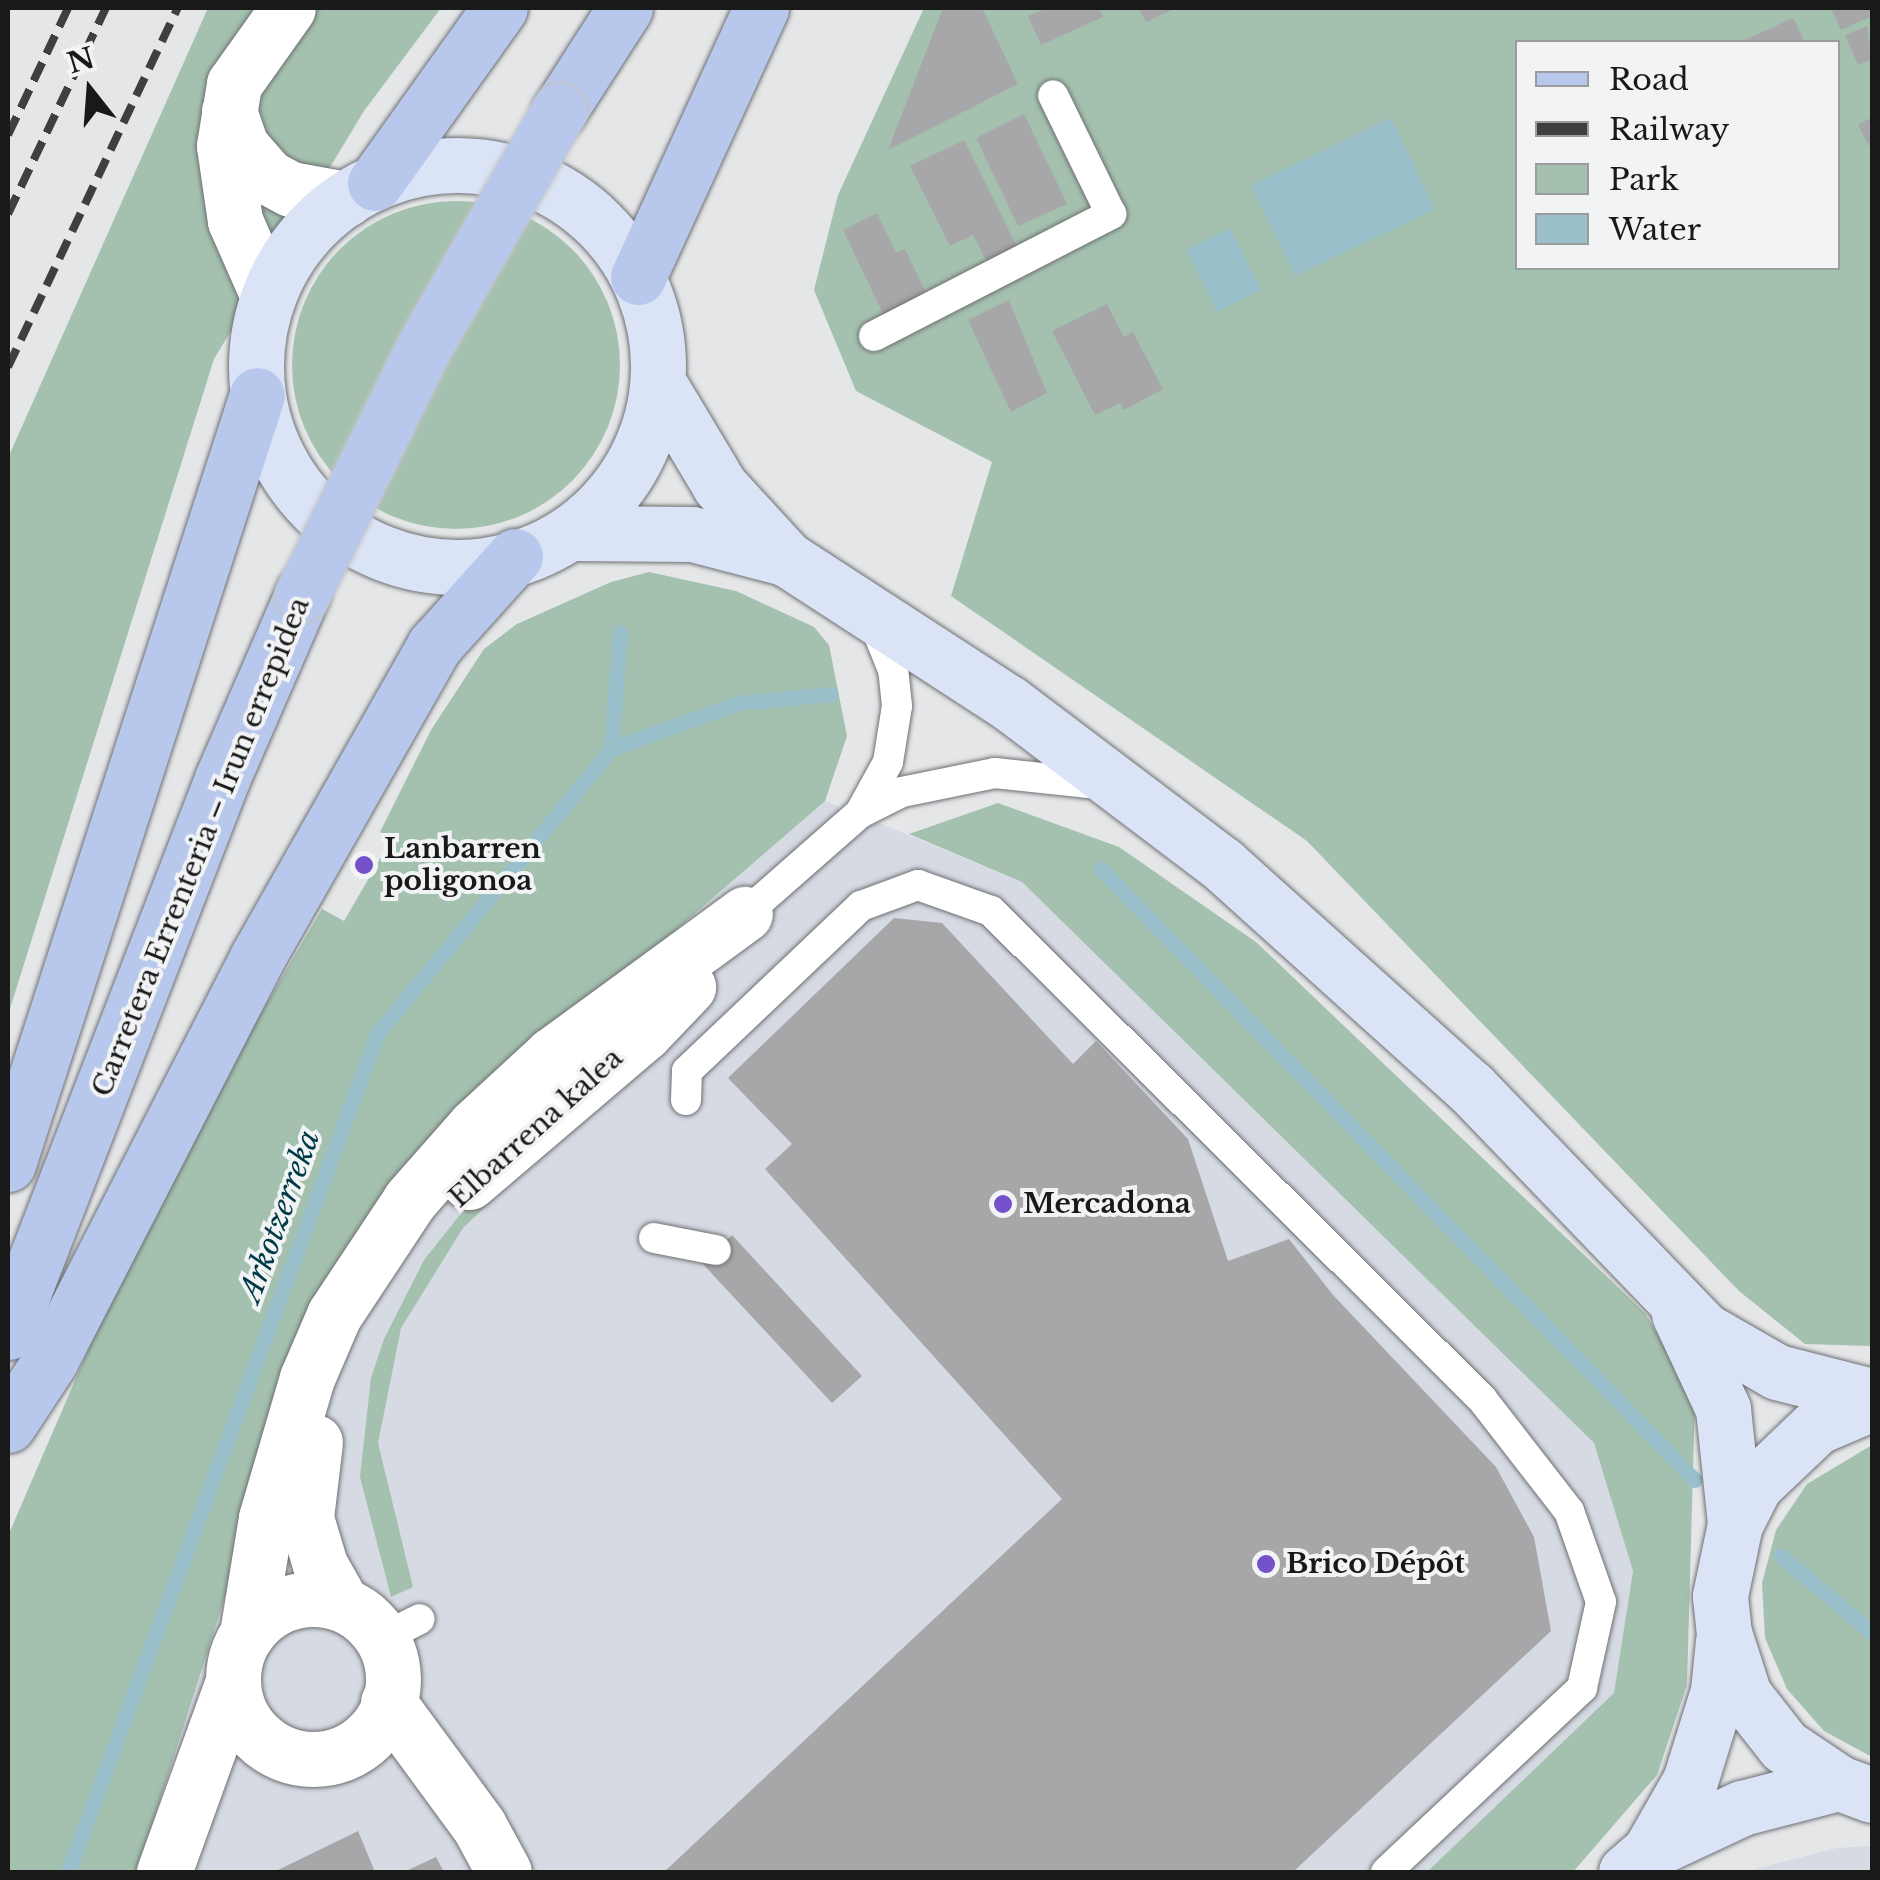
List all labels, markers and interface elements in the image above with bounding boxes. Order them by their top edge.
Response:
north arrow [40,40,140,140]
text: N [63,40,99,81]
legend [1515,40,1840,270]
text: Road [1609,61,1689,98]
text: Railway [1609,111,1729,148]
text: Park [1609,161,1679,198]
text: Water [1609,211,1701,248]
street label: Carretera Errenteria – Irun errepidea [85,592,317,1102]
place label: Lanbarren poligonoa [384,832,541,898]
marker: Lanbarren poligonoa [353,854,375,876]
street label: Elbarrena kalea [442,1041,630,1215]
water label: Arkotzerreka [232,1125,328,1307]
place label: Mercadona [1023,1187,1191,1221]
marker: Mercadona [992,1193,1014,1215]
place label: Brico Dépôt [1286,1547,1465,1581]
marker: Brico Dépôt [1255,1553,1277,1575]

